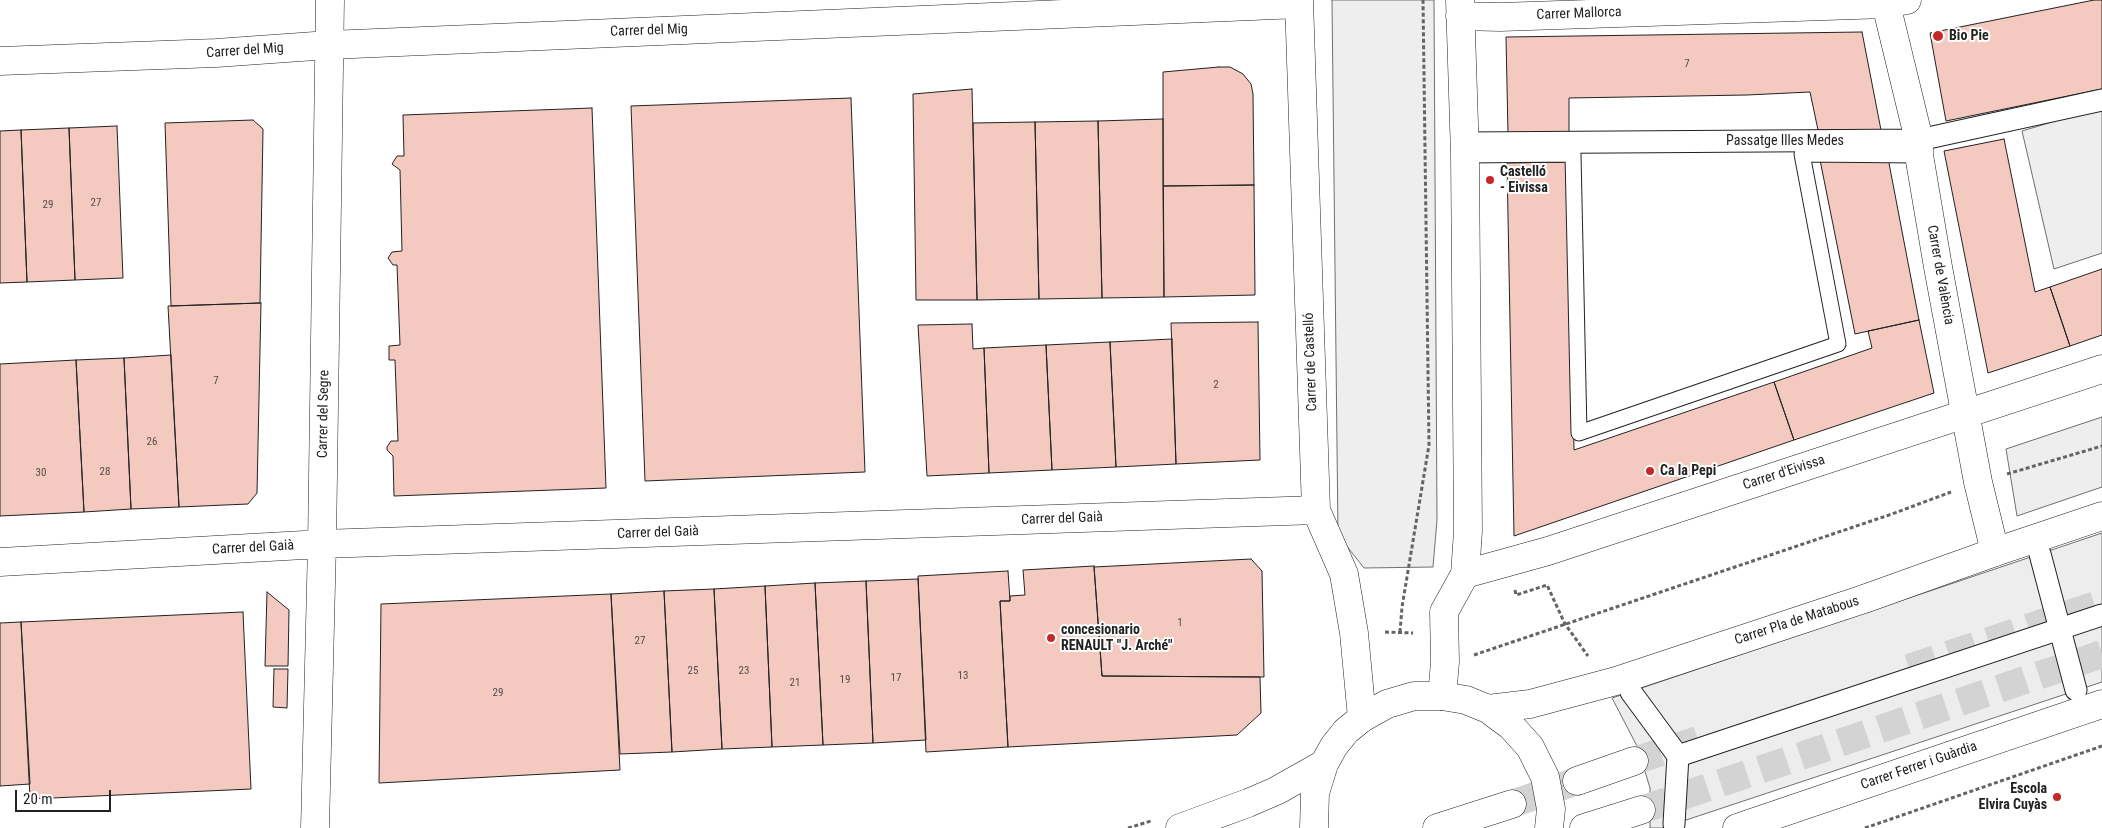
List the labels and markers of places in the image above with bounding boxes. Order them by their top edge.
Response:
place label: Bio Pie [1949,28,1989,44]
marker: Bio Pie [1931,29,1945,43]
place label: Castelló - Eivissa [1500,164,1548,196]
marker: Castelló - Eivissa [1484,174,1496,186]
place label: Ca la Pepi [1660,463,1716,479]
marker: Ca la Pepi [1644,465,1656,477]
place label: concesionario RENAULT "J. Arché" [1061,622,1173,654]
marker: concesionario RENAULT "J. Arché" [1045,632,1057,644]
place label: Escola Elvira Cuyàs [1979,781,2047,814]
marker: Escola Elvira Cuyàs [2051,791,2063,803]

